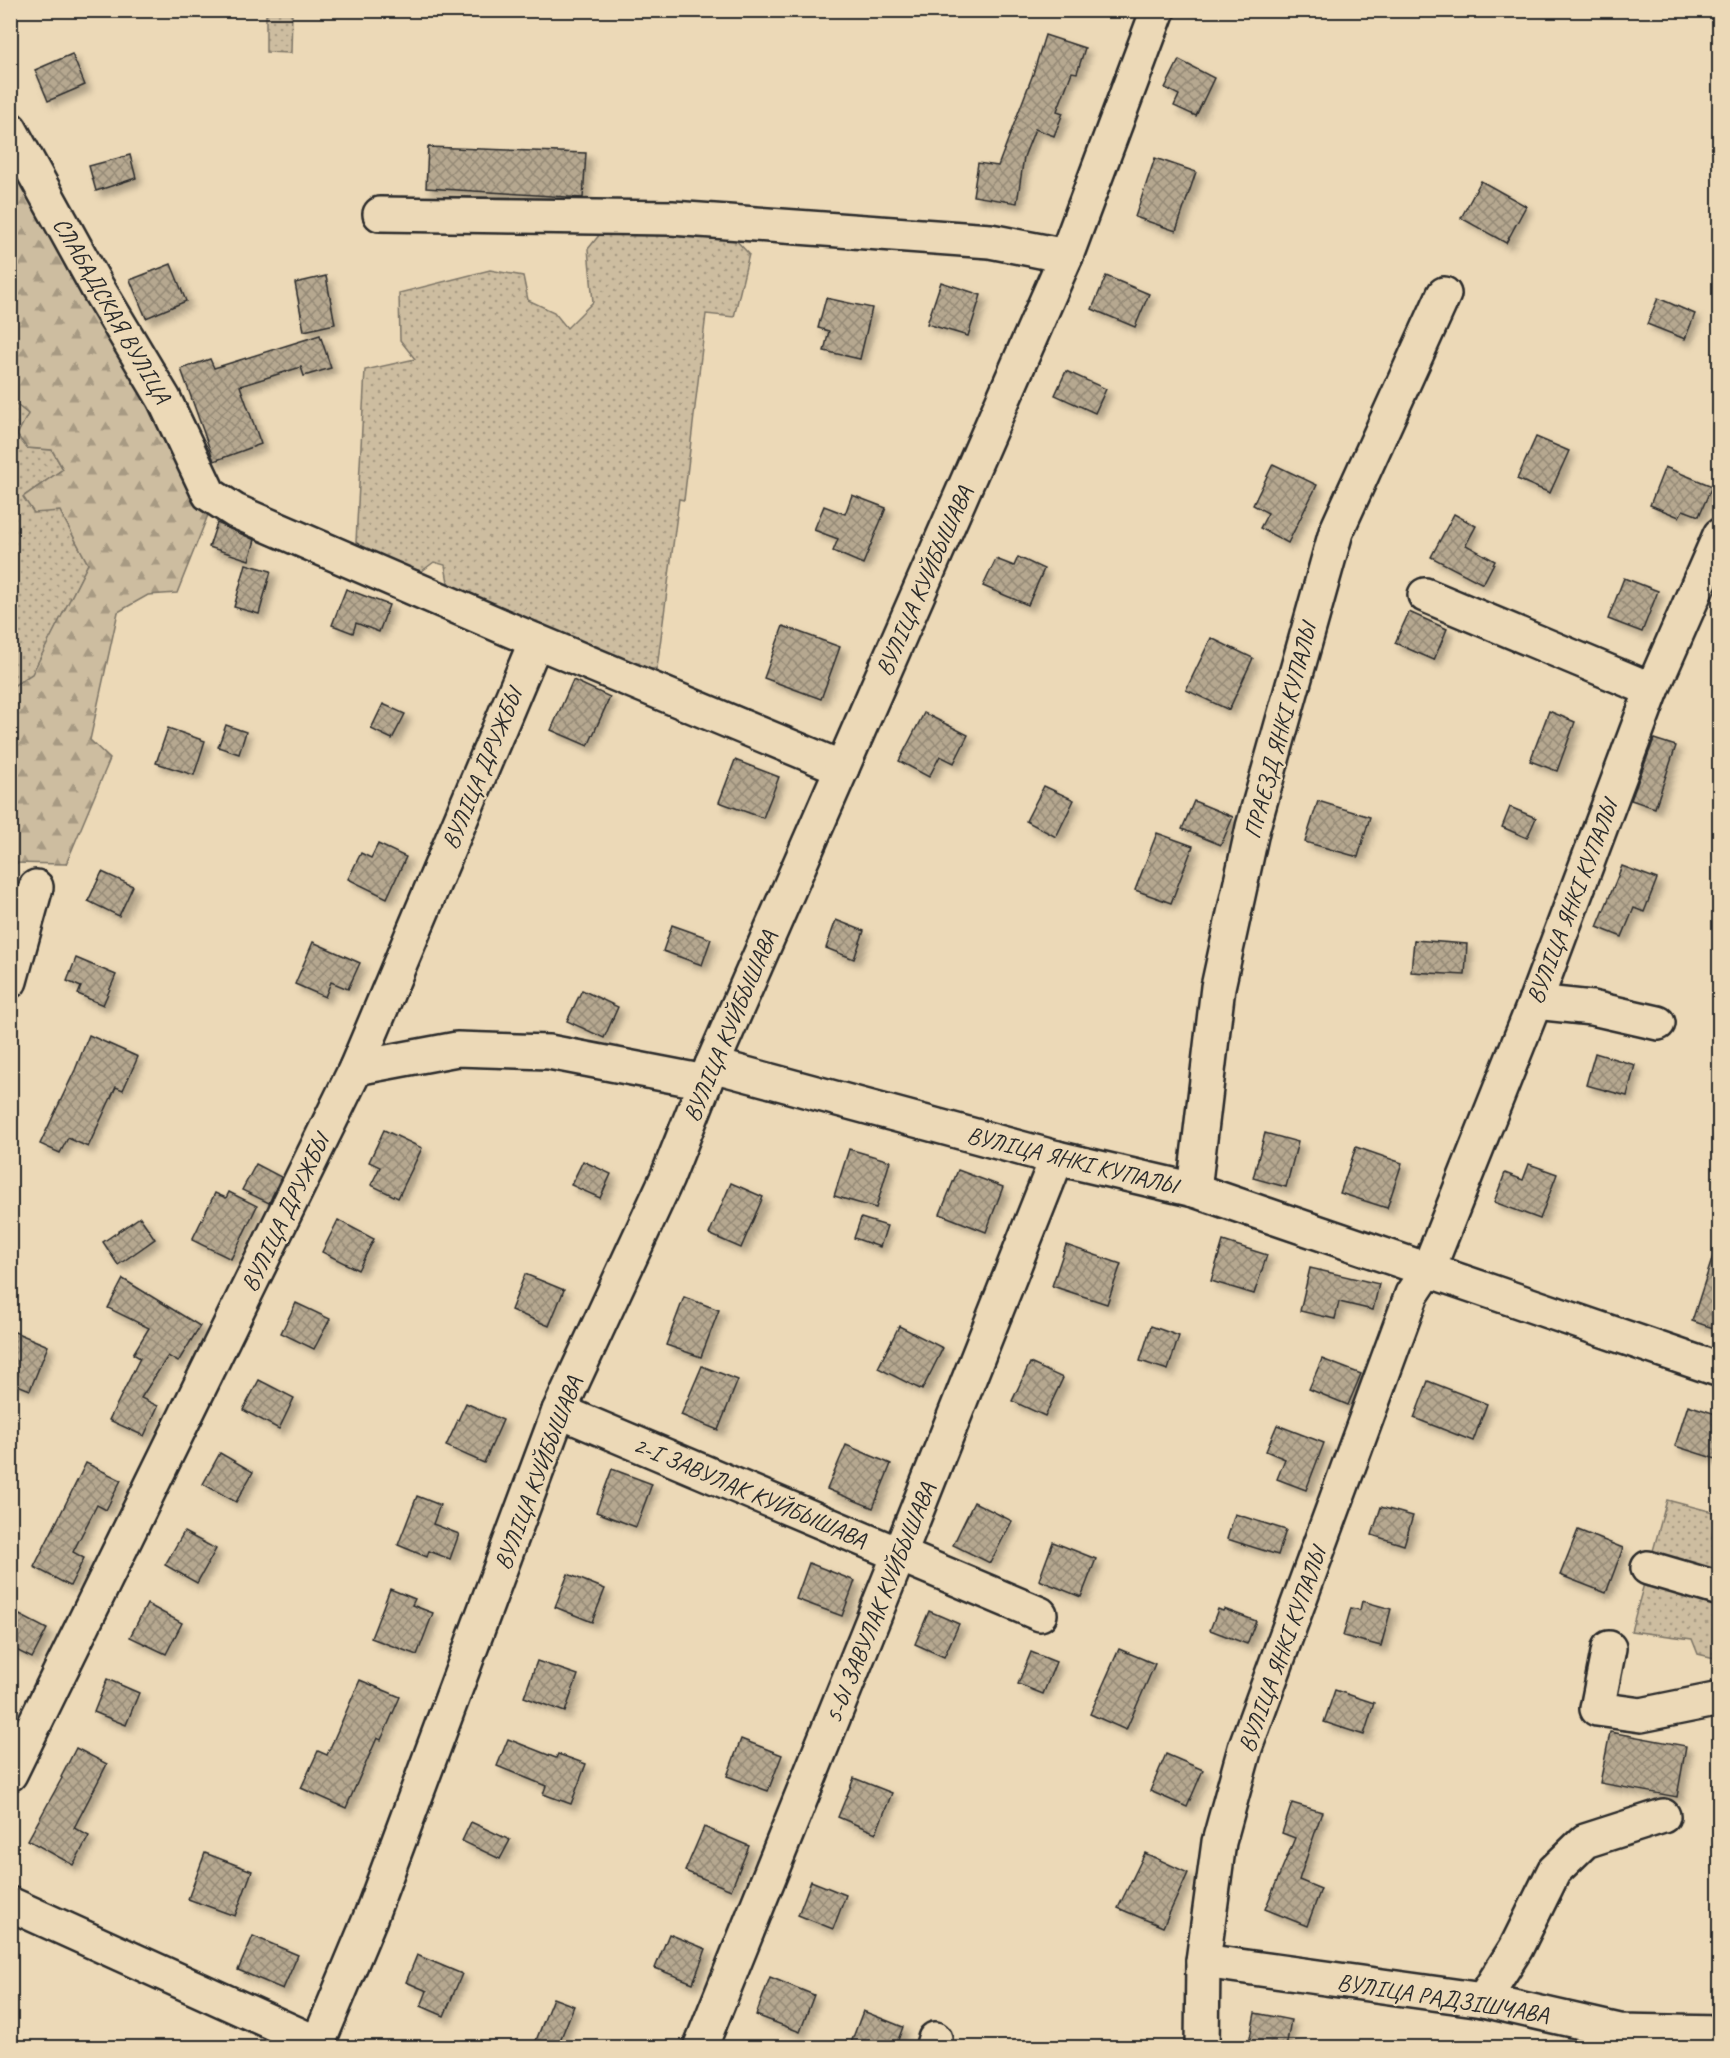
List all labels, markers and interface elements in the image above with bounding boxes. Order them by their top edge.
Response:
street label: СЛАБАДСКАЯ ВУЛІЦА [47,212,178,409]
street label: ВУЛІЦА КУЙБЫШАВА [869,481,980,680]
street label: ПРАЕЗД ЯНКІ КУПАЛЫ [1237,616,1324,842]
street label: ВУЛІЦА ДРУЖБЫ [435,681,531,853]
street label: ВУЛІЦА ЯНКІ КУПАЛЫ [1519,792,1626,1008]
street label: ВУЛІЦА КУЙБЫШАВА [676,925,784,1126]
street label: ВУЛІЦА ЯНКІ КУПАЛЫ [964,1119,1184,1202]
street label: ВУЛІЦА ДРУЖБЫ [234,1126,338,1296]
street label: ВУЛІЦА КУЙБЫШАВА [487,1371,589,1574]
street label: 2-І ЗАВУЛАК КУЙБЫШАВА [629,1429,872,1555]
street label: 5-Ы ЗАВУЛАК КУЙБЫШАВА [818,1478,942,1728]
street label: ВУЛІЦА ЯНКІ КУПАЛЫ [1231,1540,1334,1756]
street label: ВУЛІЦА РАДЗІШЧАВА [1335,1966,1552,2030]

